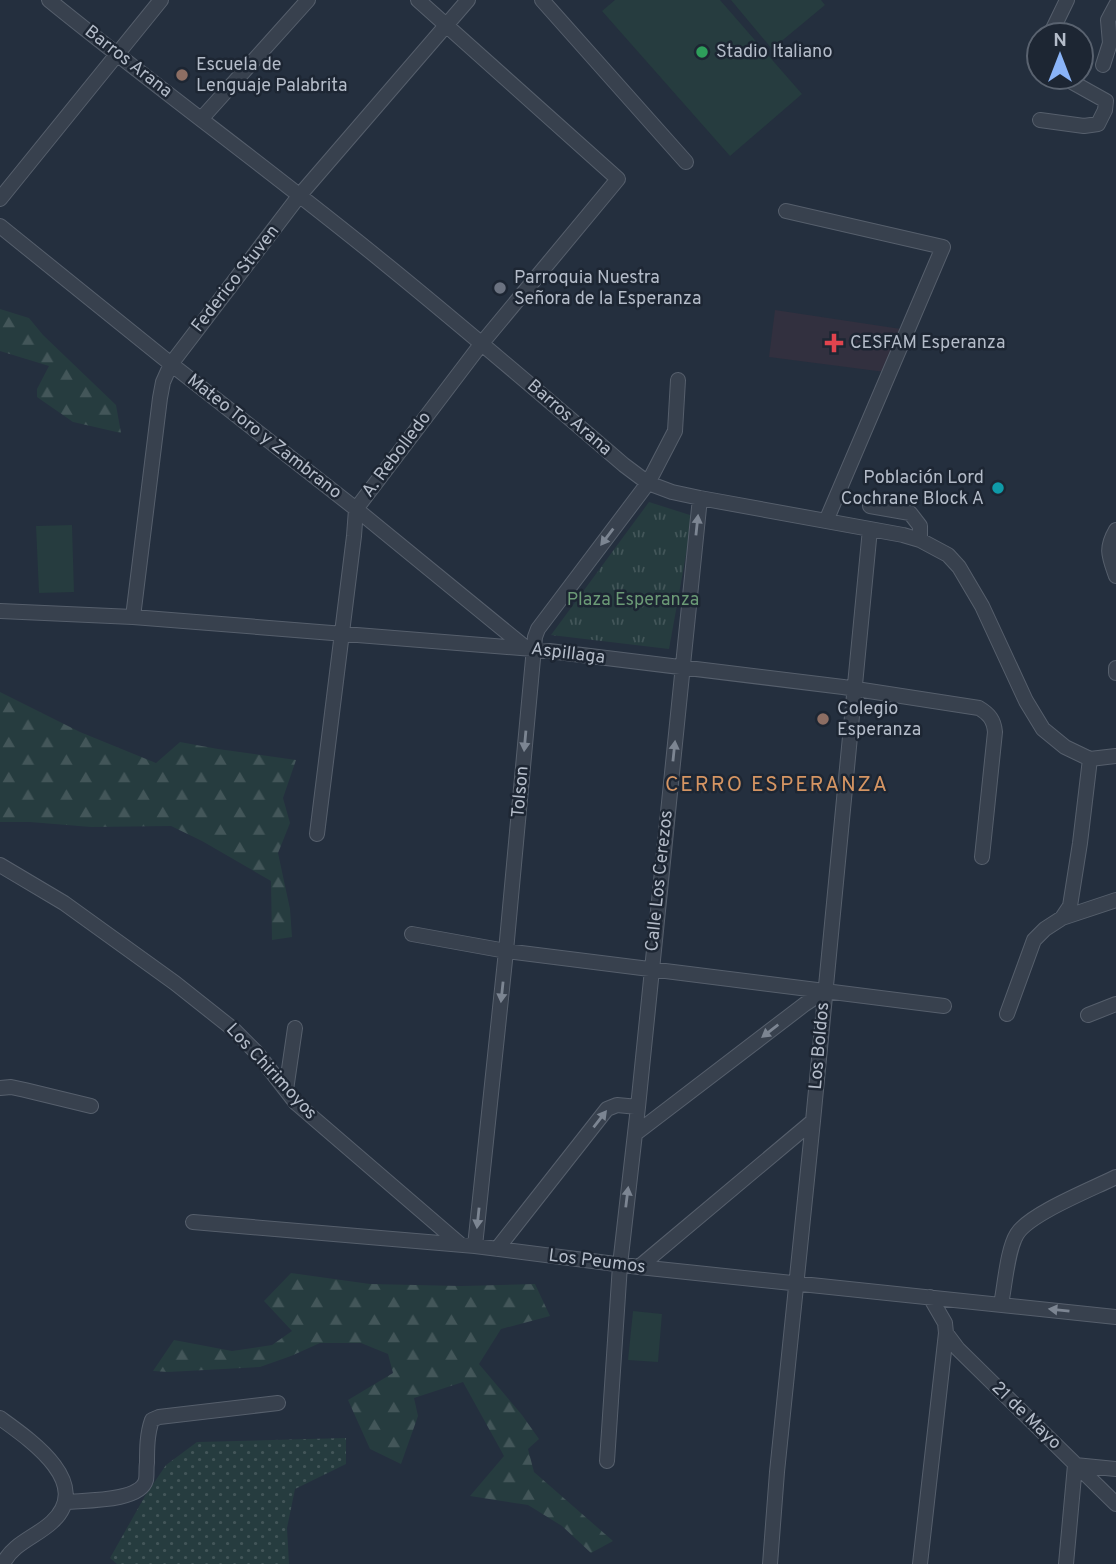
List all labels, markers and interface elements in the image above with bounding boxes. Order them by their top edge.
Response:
street label: Barros Arana [79,21,177,103]
north arrow [1025,21,1095,91]
text: N [1053,29,1067,53]
place label: Stadio Italiano [716,41,833,64]
marker: Stadio Italiano [694,44,710,60]
place label: Escuela de Lenguaje Palabrita [196,54,347,98]
marker: Escuela de Lenguaje Palabrita [174,67,190,83]
street label: Federico Stuven [187,221,285,337]
place label: Parroquia Nuestra Señora de la Esperanza [514,267,701,311]
marker: Parroquia Nuestra Señora de la Esperanza [492,280,508,296]
place label: CESFAM Esperanza [850,332,1005,355]
marker: CESFAM Esperanza [824,333,844,353]
street label: Mateo Toro y Zambrano [182,369,346,505]
street label: Barros Arana [522,375,616,461]
street label: A. Rebolledo [357,407,437,503]
place label: Población Lord Cochrane Block A [841,467,984,511]
marker: Población Lord Cochrane Block A [990,480,1006,496]
one-way arrow [692,514,703,536]
one-way arrow [600,528,614,547]
park label: Plaza Esperanza [567,589,699,612]
street label: Aspillaga [530,638,606,670]
place label: Colegio Esperanza [837,698,921,742]
marker: Colegio Esperanza [815,711,831,727]
one-way arrow [519,730,530,752]
one-way arrow [668,740,679,762]
street label: Tolson [507,765,535,819]
district label: CERRO ESPERANZA [665,772,889,799]
street label: Calle Los Cerezos [641,809,679,953]
one-way arrow [496,981,507,1003]
street label: Los Boldos [805,1001,835,1091]
street label: Los Chirimoyos [220,1019,322,1125]
one-way arrow [761,1023,779,1038]
one-way arrow [592,1110,607,1128]
one-way arrow [622,1186,633,1208]
one-way arrow [473,1207,484,1229]
street label: Los Peumos [547,1245,647,1279]
one-way arrow [1048,1305,1070,1316]
street label: 21 de Mayo [986,1377,1066,1455]

